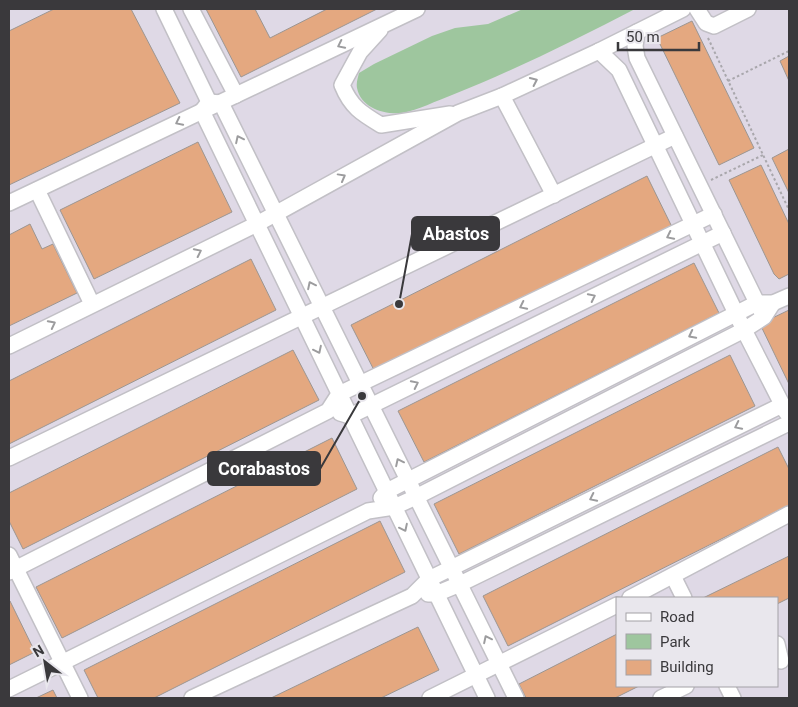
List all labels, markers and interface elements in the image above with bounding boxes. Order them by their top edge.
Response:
scale bar [618,20,699,52]
text: 50 m [626,28,660,46]
one-way arrow [338,39,347,49]
one-way arrow [529,76,538,87]
one-way arrow [175,116,184,127]
one-way arrow [235,136,245,145]
one-way arrow [337,173,346,183]
callout: Abastos [412,217,499,250]
text: Abastos [423,223,489,244]
one-way arrow [666,230,675,240]
one-way arrow [193,248,202,258]
one-way arrow [307,281,317,290]
one-way arrow [587,293,596,303]
one-way arrow [520,300,529,310]
one-way arrow [47,320,56,330]
one-way arrow [688,329,697,339]
one-way arrow [312,345,322,354]
one-way arrow [410,380,419,390]
one-way arrow [735,420,744,430]
callout: Corabastos [208,452,320,485]
text: Corabastos [218,458,310,479]
one-way arrow [395,458,405,467]
one-way arrow [589,492,598,502]
one-way arrow [398,523,408,532]
legend [616,597,778,687]
text: Road [660,608,694,626]
text: Park [660,633,691,651]
one-way arrow [483,635,493,644]
north arrow [20,637,70,687]
text: N [30,641,47,660]
text: Building [660,658,714,676]

